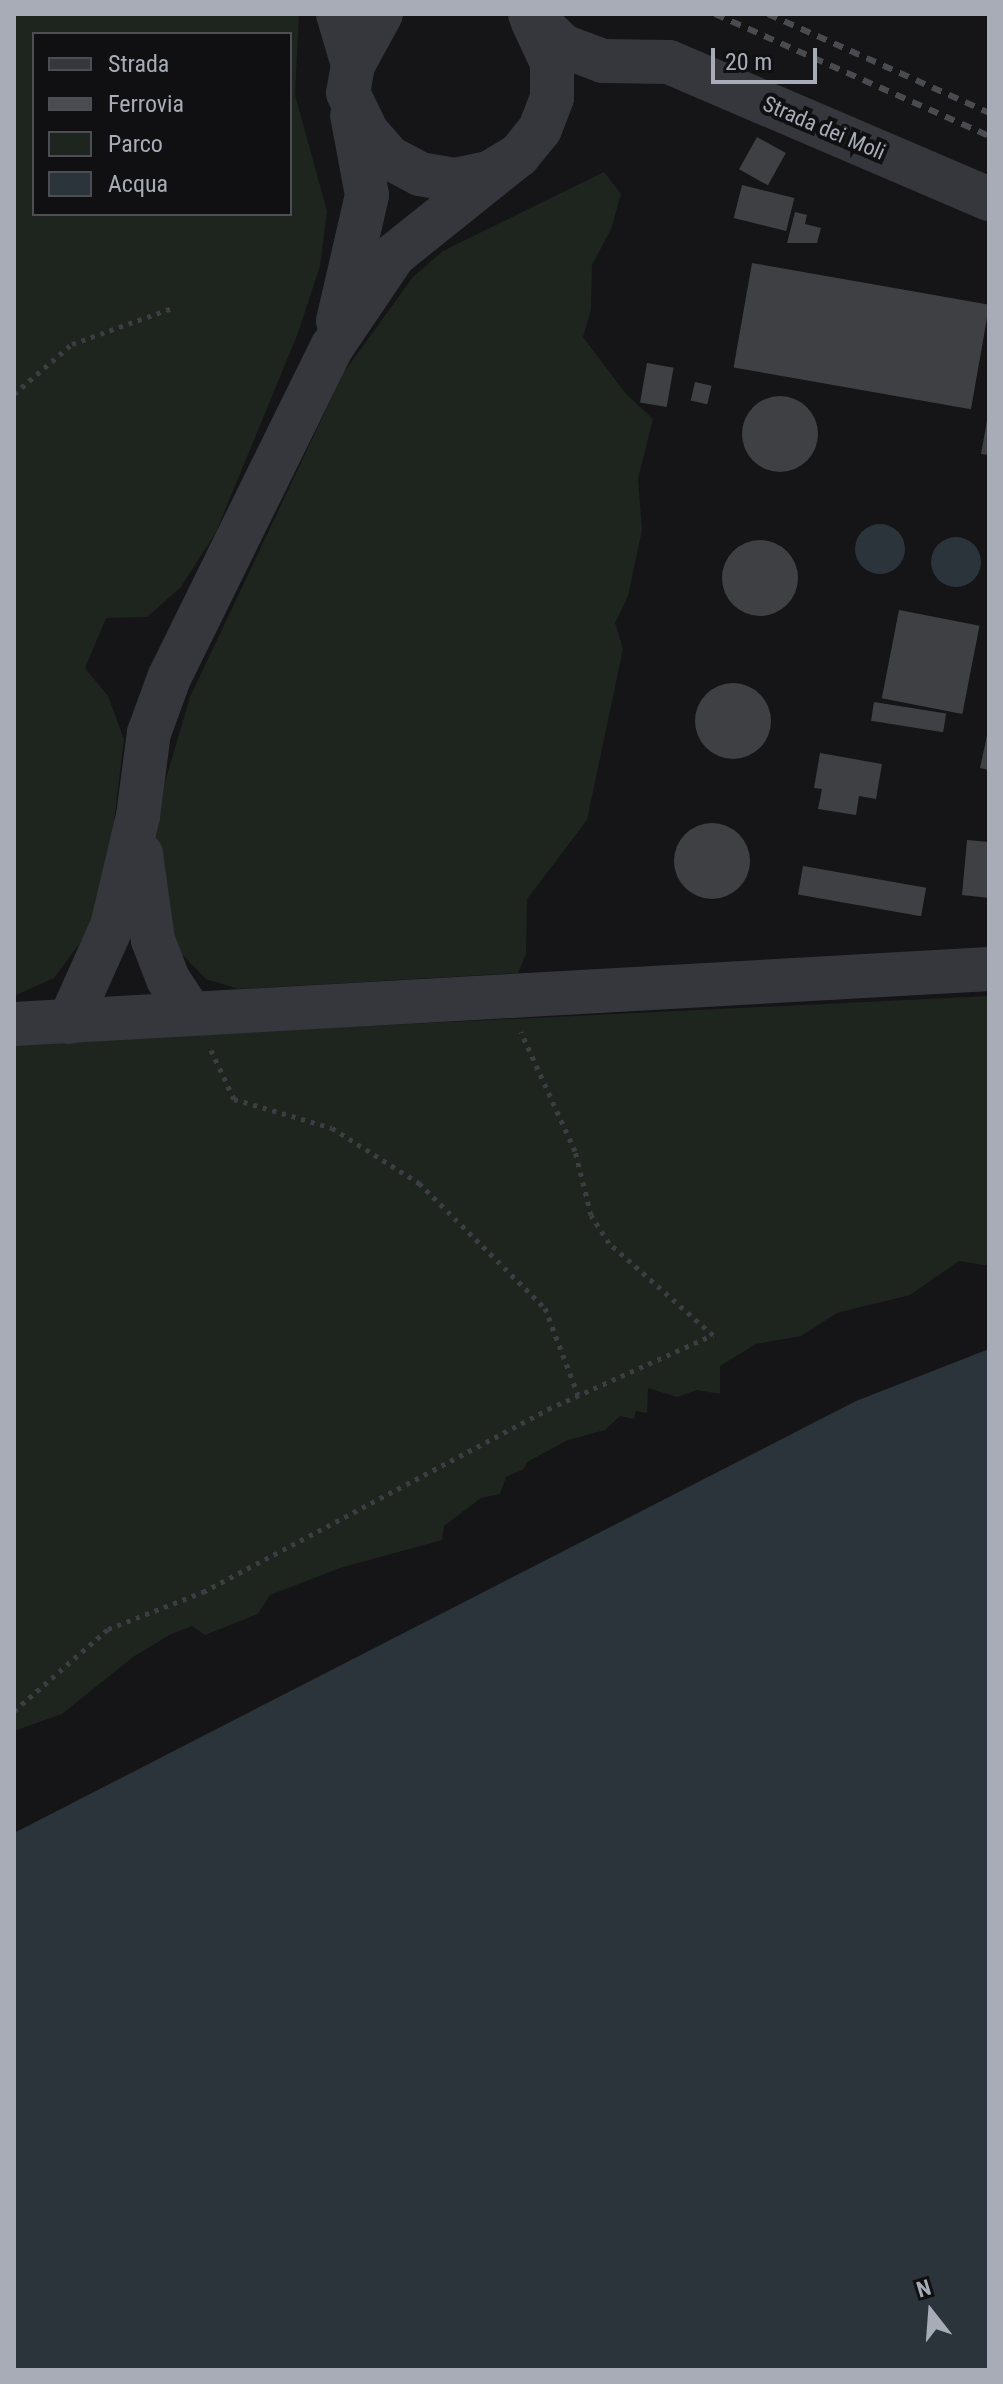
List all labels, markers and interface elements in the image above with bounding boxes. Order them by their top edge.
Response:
legend [32,32,292,216]
scale bar [715,32,821,82]
text: 20 m [725,48,772,76]
text: Strada [108,50,169,78]
text: Ferrovia [108,90,184,118]
street label: Strada dei Moli [759,90,889,166]
text: Parco [108,130,163,158]
text: Acqua [108,170,168,198]
north arrow [891,2272,971,2352]
text: N [914,2275,934,2302]

